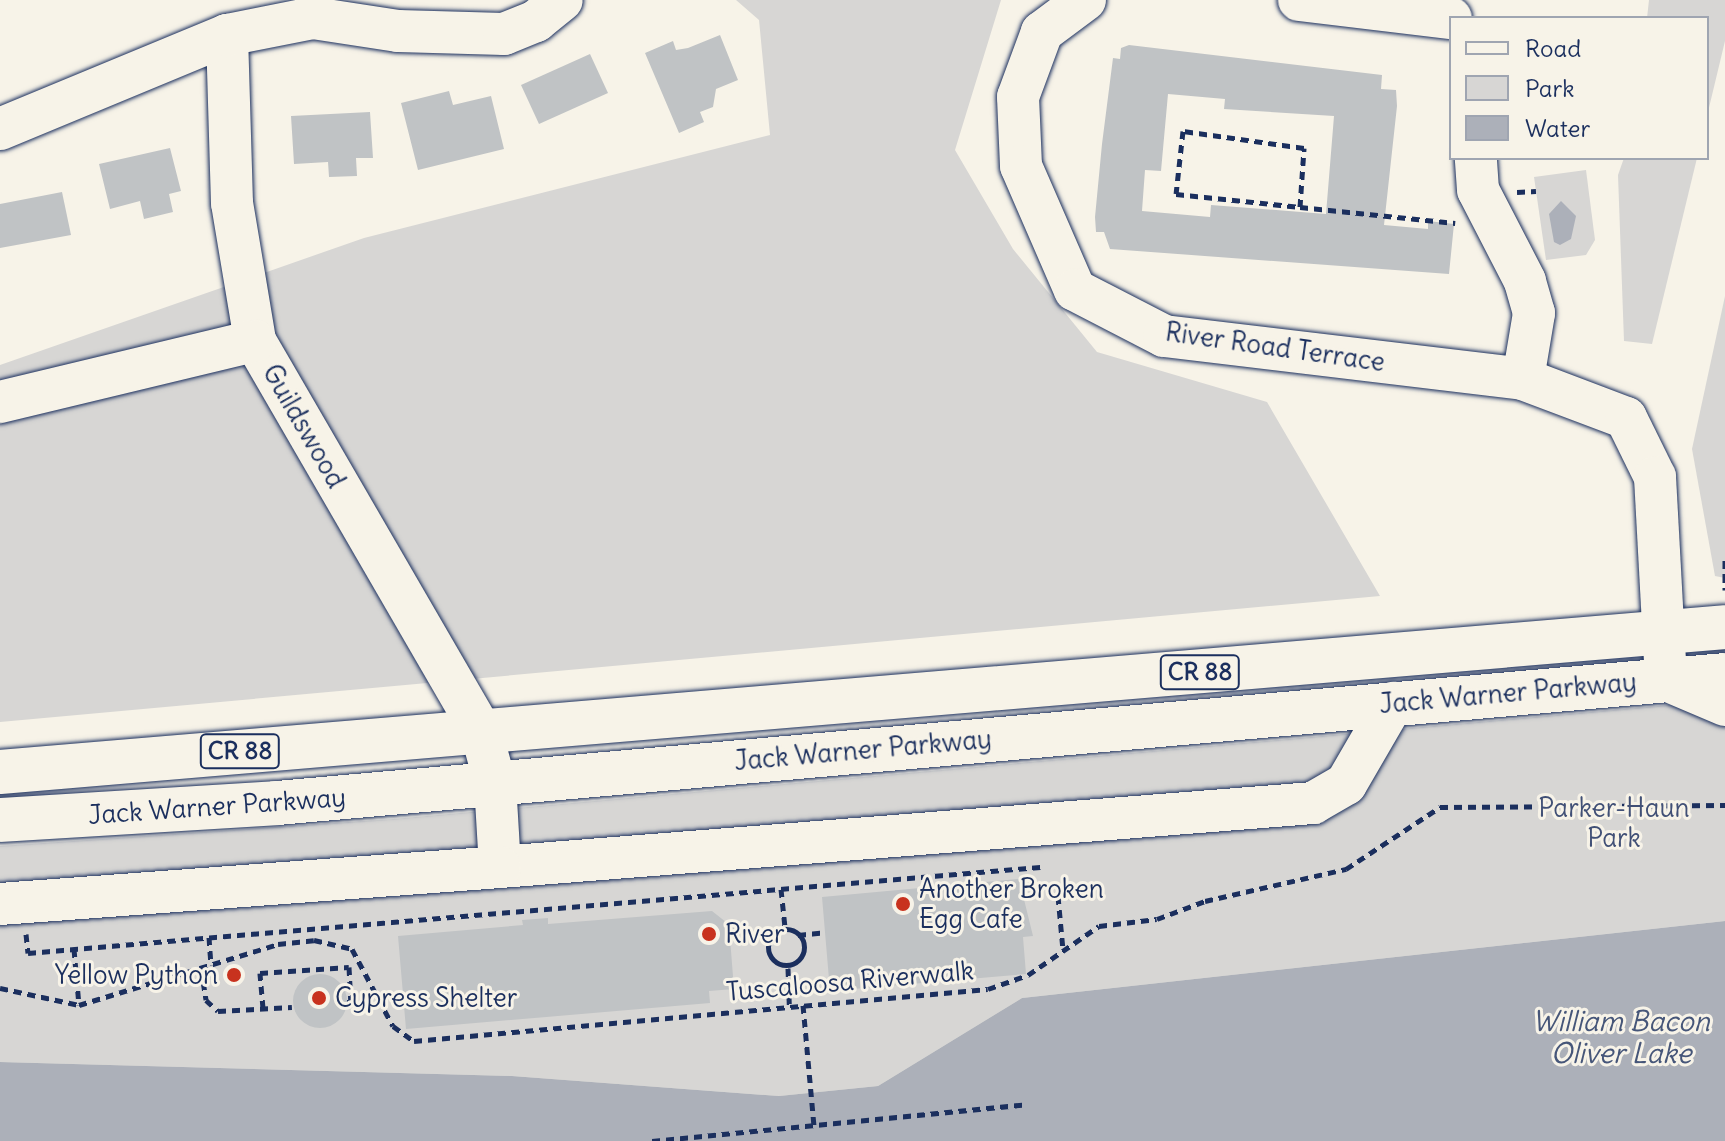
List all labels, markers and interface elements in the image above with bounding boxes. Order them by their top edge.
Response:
legend [1449,16,1709,160]
text: Road [1525,33,1581,63]
text: Park [1525,73,1575,103]
text: Water [1525,113,1590,143]
street label: River Road Terrace [1163,316,1387,378]
street label: Guildswood [256,359,352,493]
road number: CR 88 [1158,652,1242,692]
street label: Jack Warner Parkway [1378,666,1638,720]
street label: Jack Warner Parkway [733,723,993,777]
road number: CR 88 [198,731,282,771]
street label: Jack Warner Parkway [87,781,347,831]
park label: Parker-Haun Park [1538,792,1690,854]
place label: Another Broken Egg Cafe [919,873,1104,934]
marker: Another Broken Egg Cafe [894,895,912,913]
place label: River [725,918,785,950]
marker: River [700,925,718,943]
street label: Tuscaloosa Riverwalk [725,955,975,1007]
place label: Yellow Python [55,959,218,991]
marker: Yellow Python [225,966,243,984]
place label: Cypress Shelter [335,982,517,1014]
marker: Cypress Shelter [310,989,328,1007]
water label: William Bacon Oliver Lake [1532,1004,1710,1070]

